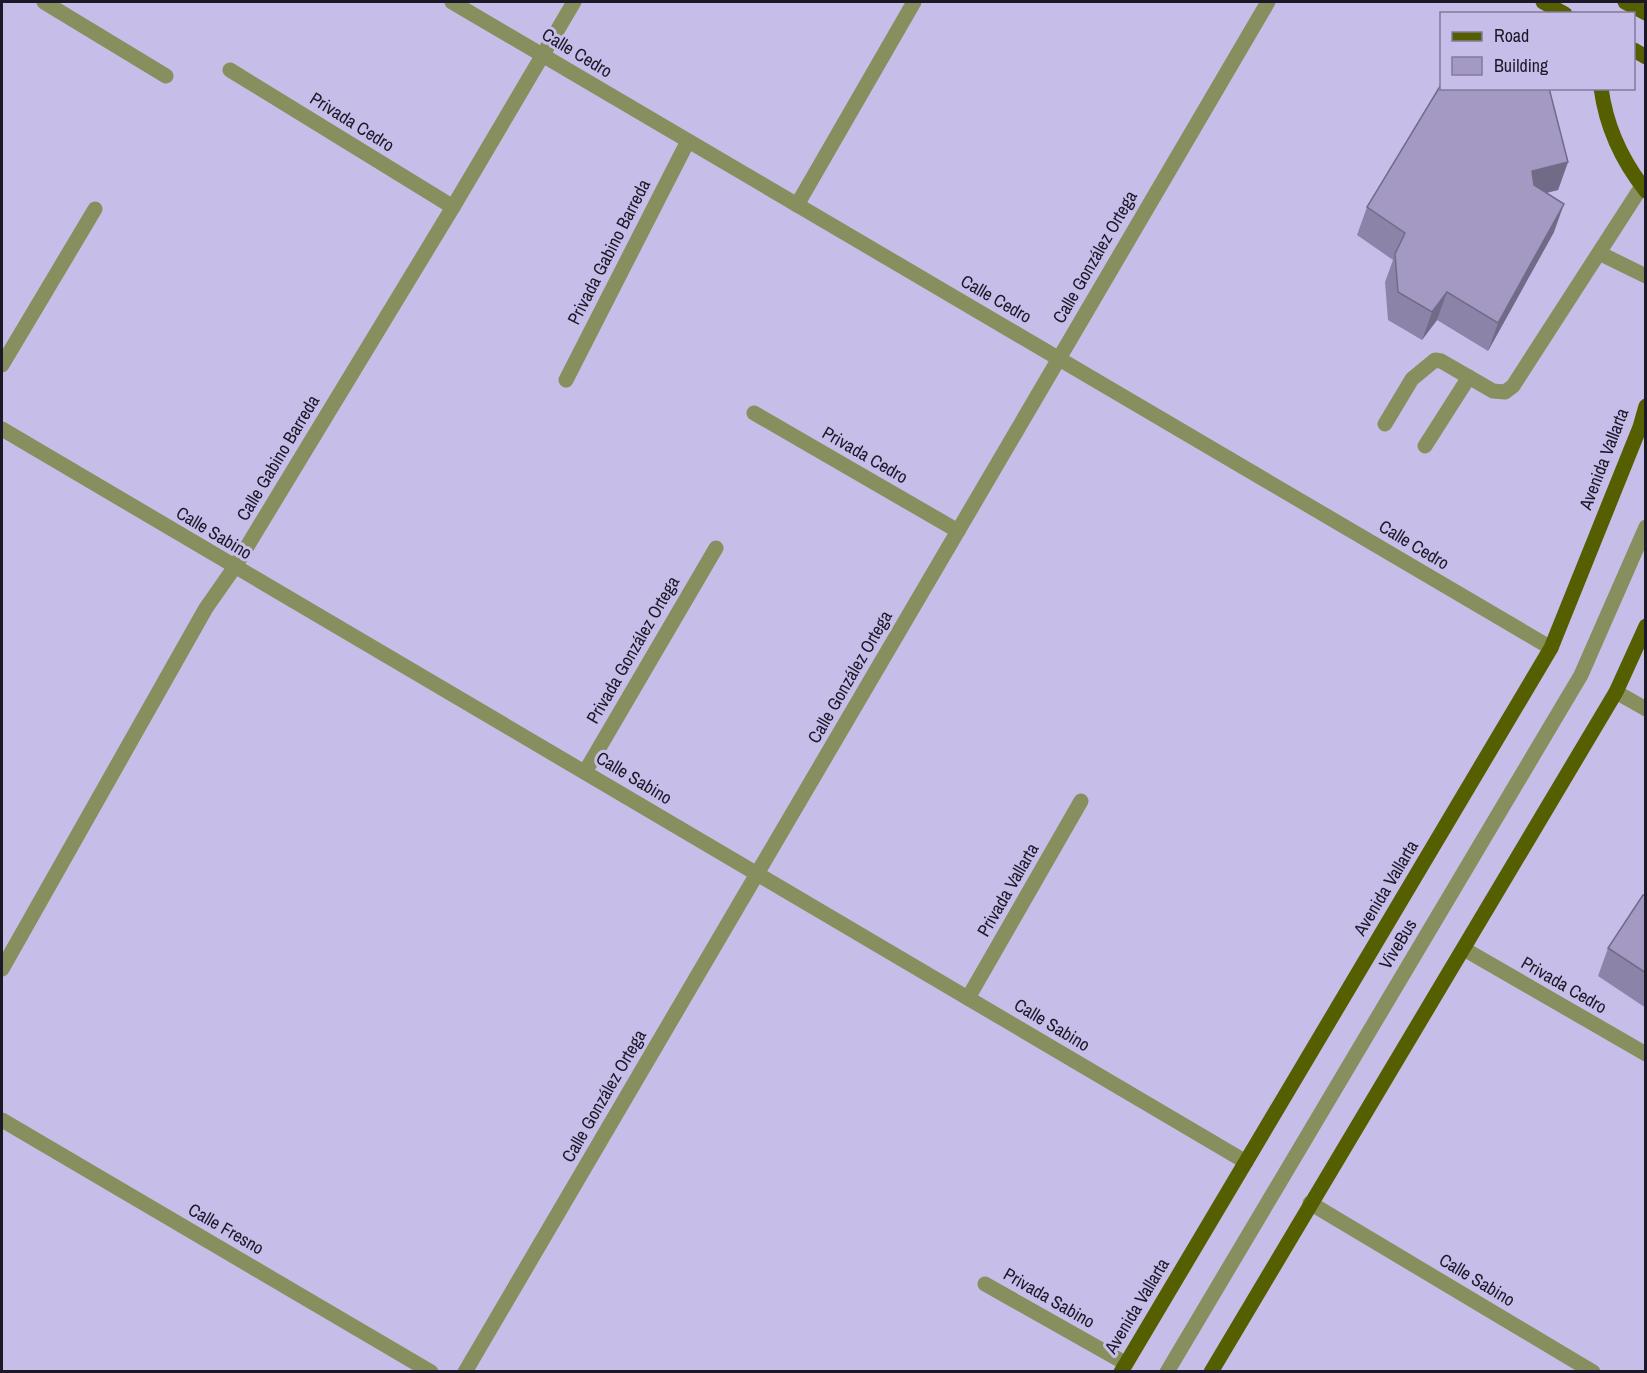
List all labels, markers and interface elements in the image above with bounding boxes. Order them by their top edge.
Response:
legend [1440,12,1635,90]
street label: Calle Cedro [537,22,617,83]
text: Road [1494,23,1529,48]
text: Building [1494,53,1549,78]
street label: Privada Cedro [305,86,399,157]
street label: Privada Gabino Barreda [561,175,656,329]
street label: Calle González Ortega [1046,186,1143,328]
street label: Calle Cedro [956,268,1036,329]
street label: Calle Gabino Barreda [230,390,325,525]
street label: Avenida Vallarta [1572,404,1634,514]
street label: Privada Cedro [818,420,913,489]
street label: Calle Sabino [172,500,257,565]
street label: Calle Cedro [1374,514,1454,575]
street label: Privada González Ortega [580,571,685,728]
street label: Calle González Ortega [801,606,898,748]
street label: Calle Sabino [592,745,677,810]
street label: Avenida Vallarta [1347,835,1424,941]
street label: Privada Vallarta [971,838,1044,941]
street label: ViveBus [1373,914,1422,974]
street label: Privada Cedro [1517,950,1612,1019]
street label: Calle Sabino [1010,992,1095,1057]
street label: Calle González Ortega [555,1025,652,1167]
street label: Calle Fresno [184,1197,269,1260]
street label: Calle Sabino [1435,1247,1520,1312]
street label: Avenida Vallarta [1098,1253,1175,1359]
street label: Privada Sabino [999,1261,1100,1334]

